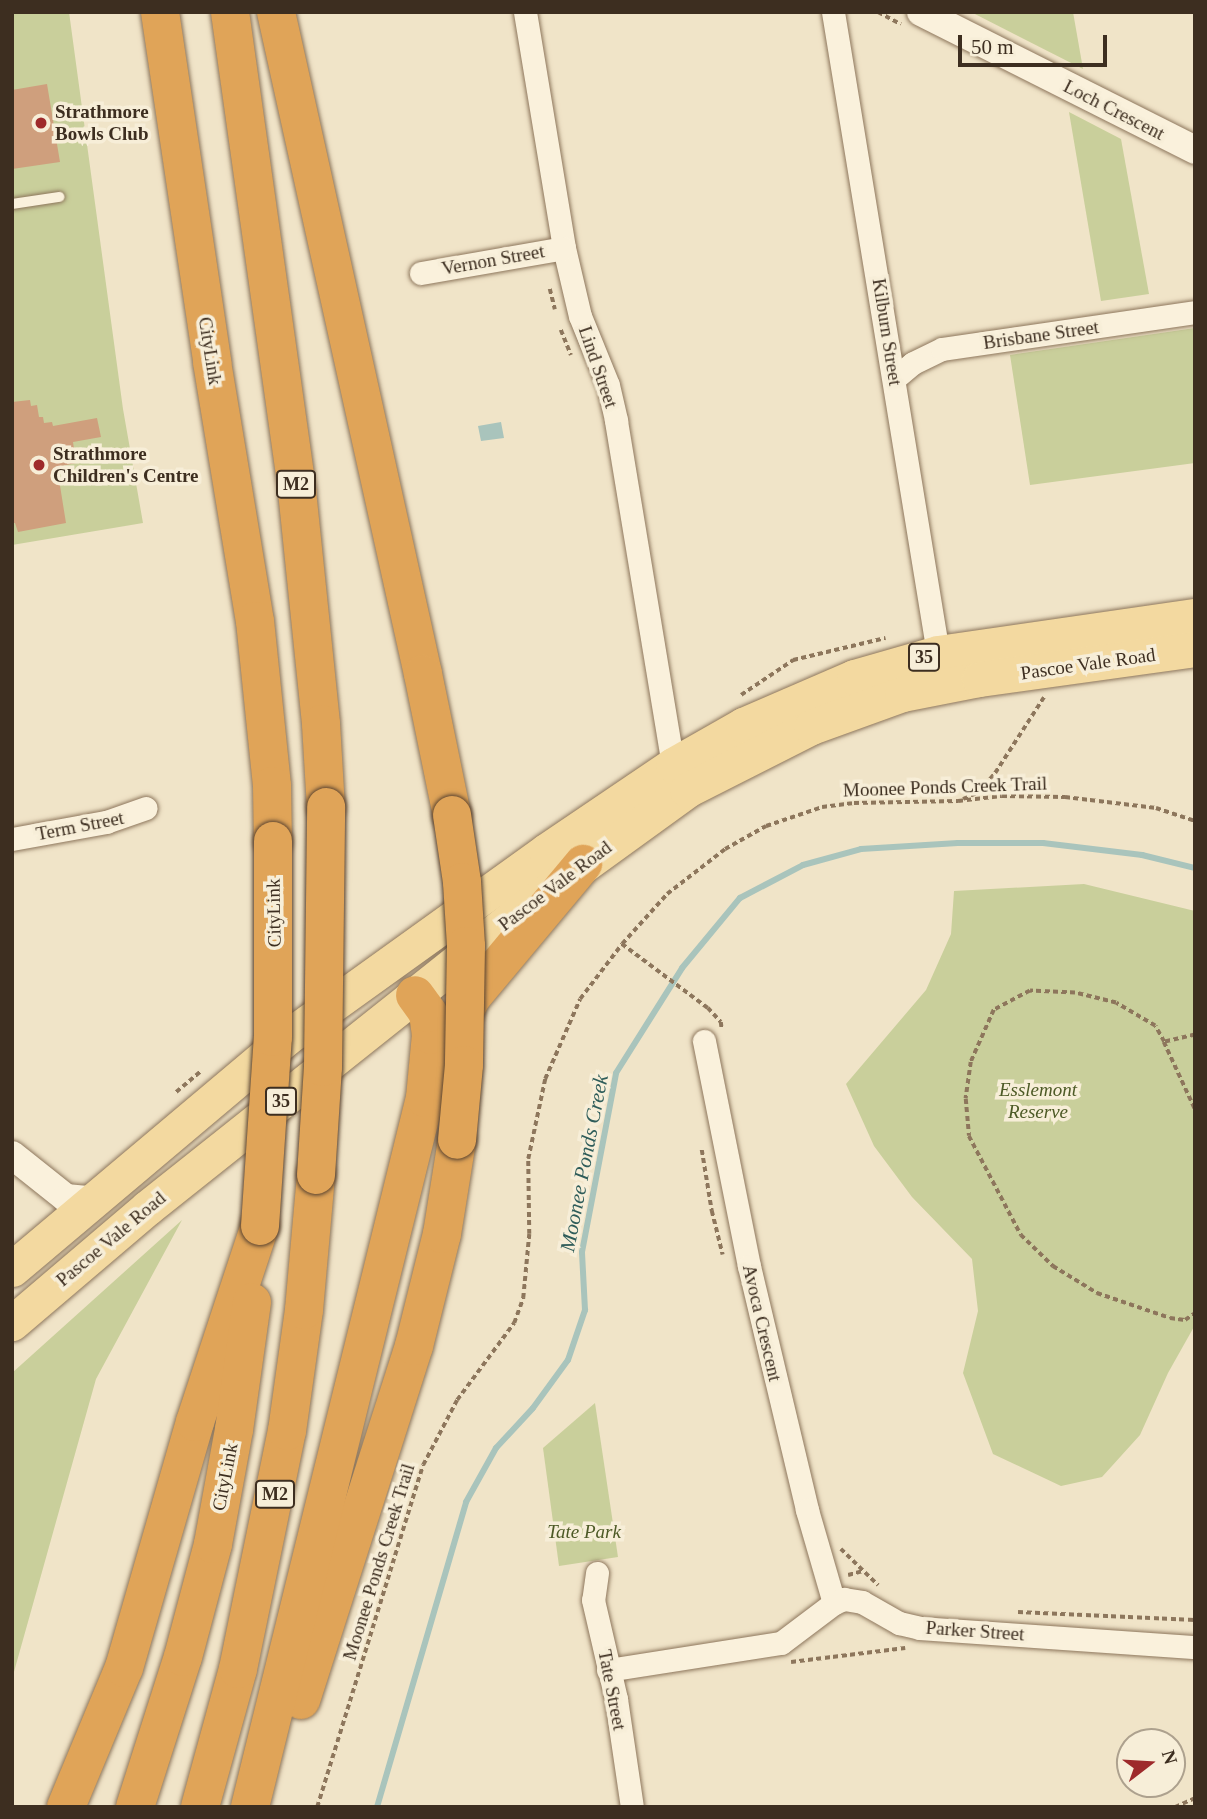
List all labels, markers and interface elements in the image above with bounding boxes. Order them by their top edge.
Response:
scale bar [962,21,1111,65]
text: 50 m [971,35,1014,59]
street label: Loch Crescent [1060,75,1168,145]
place label: Strathmore Bowls Club [55,101,149,145]
marker: Strathmore Bowls Club [33,115,49,131]
street label: Vernon Street [440,240,546,280]
street label: Kilburn Street [867,277,907,387]
street label: CityLink [193,315,227,387]
street label: Brisbane Street [982,316,1100,354]
street label: Lind Street [573,323,623,411]
place label: Strathmore Children's Centre [53,443,198,487]
marker: Strathmore Children's Centre [31,457,47,473]
road number: M2 [275,470,317,498]
road number: 35 [906,642,942,672]
street label: Pascoe Vale Road [1019,643,1157,685]
street label: Moonee Ponds Creek Trail [842,772,1048,802]
street label: Term Street [34,806,126,846]
street label: Pascoe Vale Road [494,836,616,936]
street label: CityLink [262,878,286,948]
water label: Moonee Ponds Creek [554,1072,614,1254]
park label: Esslemont Reserve [999,1079,1077,1123]
road number: 35 [264,1086,298,1116]
street label: Pascoe Vale Road [52,1187,170,1291]
street label: Avoca Crescent [737,1262,787,1384]
street label: CityLink [207,1441,243,1513]
street label: Moonee Ponds Creek Trail [338,1461,420,1663]
road number: M2 [254,1479,296,1508]
park label: Tate Park [547,1521,621,1543]
street label: Parker Street [925,1616,1025,1646]
street label: Tate Street [593,1648,631,1732]
north arrow [1116,1728,1186,1798]
text: N [1158,1748,1182,1767]

